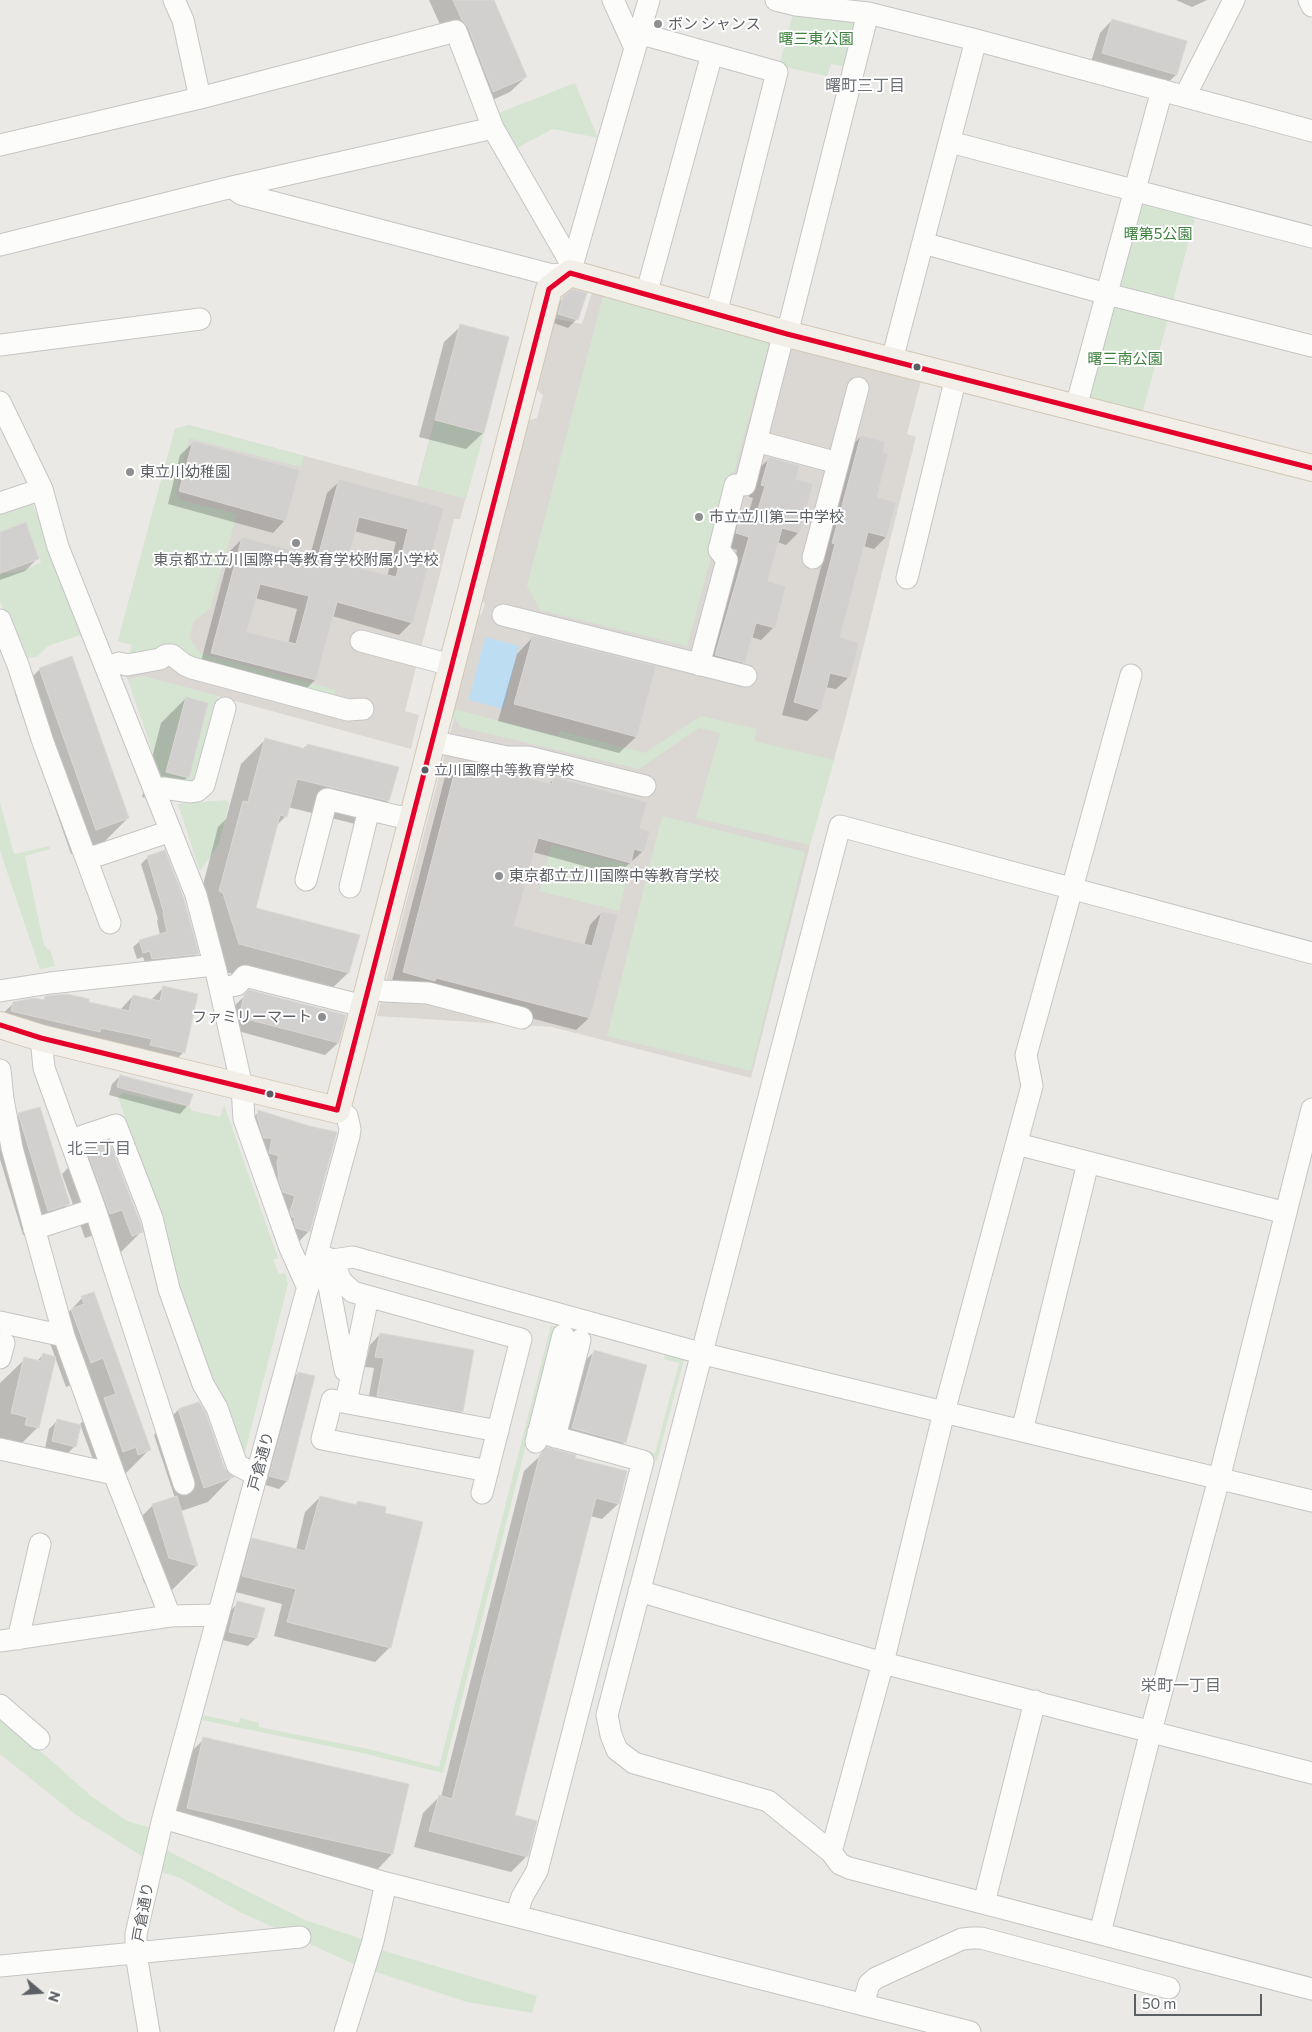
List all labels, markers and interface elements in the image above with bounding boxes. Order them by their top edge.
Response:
place label: ボン シャンス [668,15,761,33]
marker: ボン シャンス [652,18,664,30]
park label: 曙三東公園 [779,30,853,48]
district label: 曙町三丁目 [825,76,905,96]
park label: 曙第5公園 [1124,225,1192,243]
park label: 曙三南公園 [1088,350,1162,368]
unlabelled marker [912,362,922,372]
place label: 東立川幼稚園 [140,463,230,481]
marker: 東立川幼稚園 [124,466,136,478]
place label: 市立立川第二中学校 [709,508,844,526]
marker: 市立立川第二中学校 [693,511,705,523]
marker: 東京都立立川国際中等教育学校附属小学校 [290,537,302,549]
place label: 東京都立立川国際中等教育学校附属小学校 [154,551,438,569]
place label: 立川国際中等教育学校 [434,762,574,778]
marker: 立川国際中等教育学校 [420,765,430,775]
place label: 東京都立立川国際中等教育学校 [509,867,719,885]
marker: 東京都立立川国際中等教育学校 [493,870,505,882]
place label: ファミリーマート [192,1008,312,1026]
marker: ファミリーマート [316,1011,328,1023]
unlabelled marker [265,1089,275,1099]
district label: 北三丁目 [67,1139,131,1159]
street label: 戸倉通り [245,1430,277,1492]
district label: 栄町一丁目 [1141,1676,1221,1696]
street label: 戸倉通り [129,1881,157,1943]
north arrow [15,1967,65,2017]
scale bar [1137,1984,1264,2016]
text: N [45,1989,64,2004]
text: 50 m [1142,1994,1176,2012]

